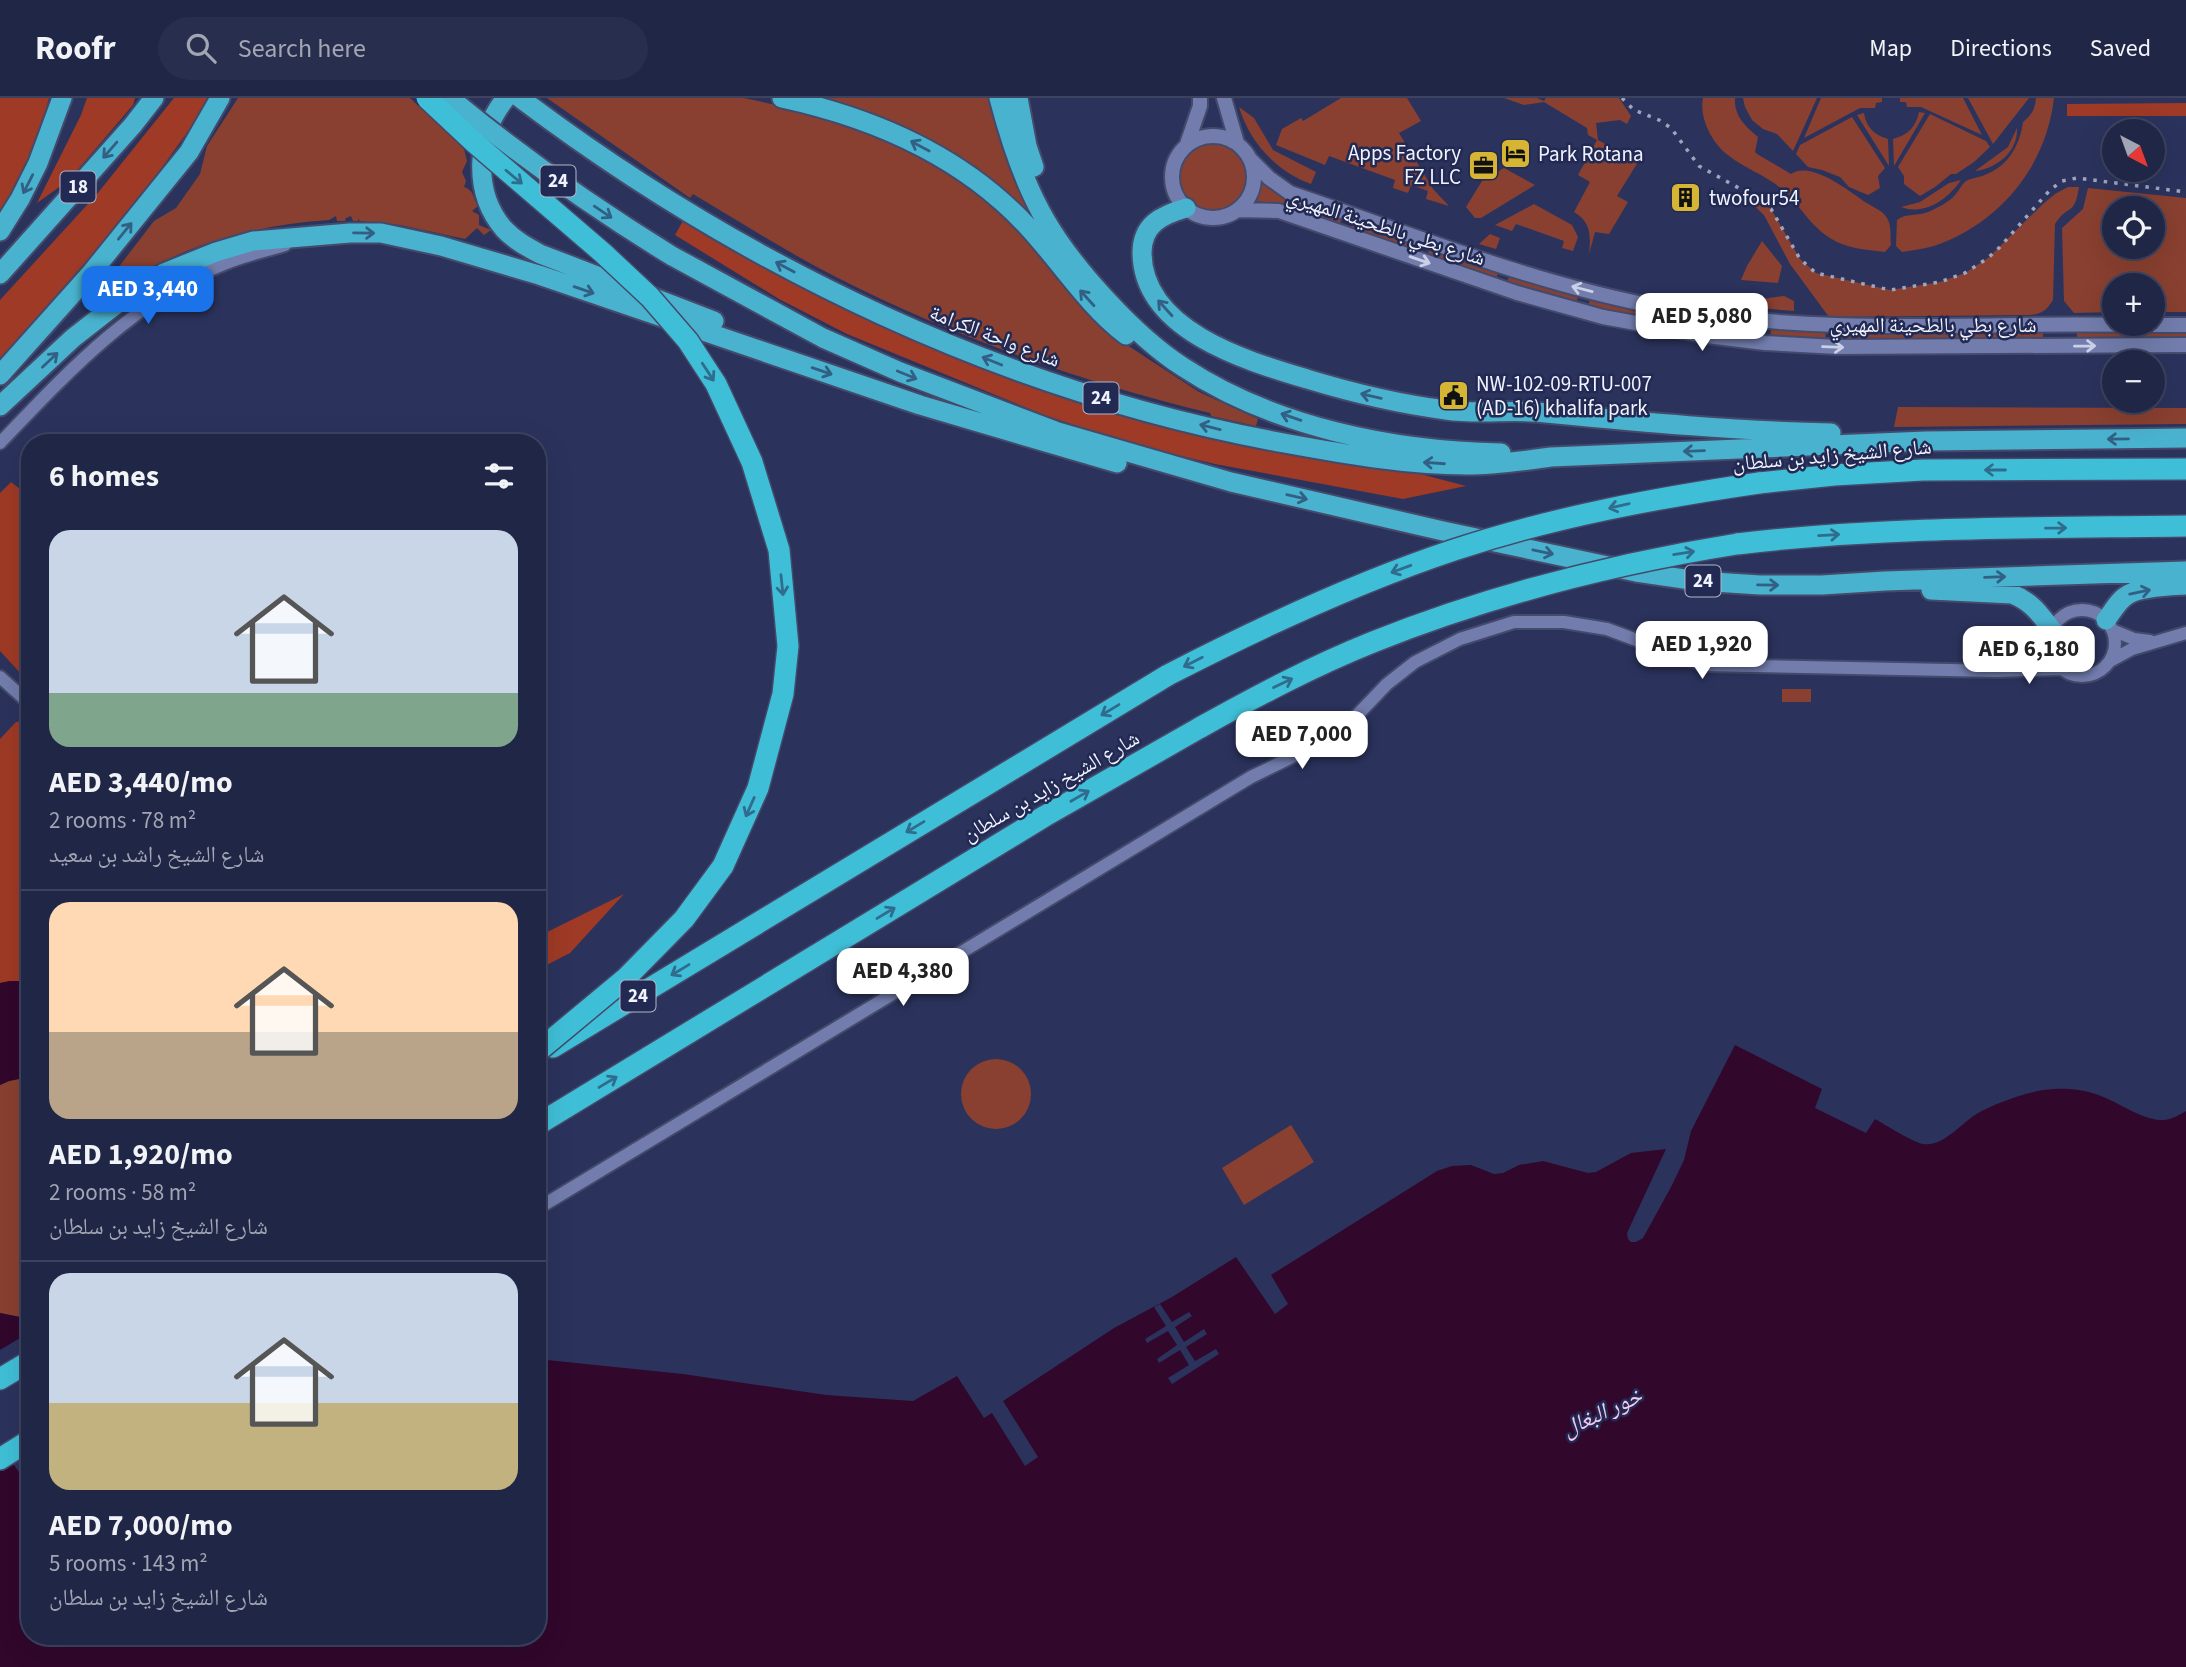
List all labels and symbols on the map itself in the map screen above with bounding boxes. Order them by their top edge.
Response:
north arrow [2102,119,2165,182]
hotel icon: Park Rotana [1498,137,1532,171]
place label: Apps Factory FZ LLC [1348,138,1461,192]
one-way arrow [911,139,931,153]
place label: Park Rotana [1538,139,1644,169]
one-way arrow [102,141,118,159]
office icon: Apps Factory FZ LLC [1467,148,1501,182]
road number: 24 [540,166,576,197]
one-way arrow [505,169,523,185]
road number: 18 [60,172,96,202]
one-way arrow [21,173,34,194]
street label: شارع بطي بالطحينة المهيري [1283,181,1489,275]
building icon: twofour54 [1669,181,1703,215]
place label: twofour54 [1709,183,1799,213]
one-way arrow [592,205,612,219]
one-way arrow [117,223,133,241]
one-way arrow [352,226,375,240]
one-way arrow [1409,255,1431,267]
one-way arrow [775,260,796,273]
pin: AED 3,440 [68,266,228,326]
one-way arrow [1571,281,1593,294]
one-way arrow [572,285,594,297]
one-way arrow [1079,290,1095,308]
pin: AED 5,080 [1622,294,1782,353]
street label: شارع واحة الكرامة [925,297,1065,375]
one-way arrow [1158,299,1174,317]
street label: شارع بطي بالطحينة المهيري [1830,310,2037,341]
one-way arrow [2073,339,2096,353]
one-way arrow [1821,340,1844,353]
one-way arrow [41,352,59,368]
one-way arrow [982,353,1004,366]
one-way arrow [701,362,715,381]
one-way arrow [811,366,833,378]
one-way arrow [896,369,918,382]
place label: NW-102-09-RTU-007 (AD-16) khalifa park [1476,369,1652,423]
public building icon: NW-102-09-RTU-007 (AD-16) khalifa park [1436,379,1470,413]
road number: 24 [1084,382,1118,414]
one-way arrow [1360,389,1383,402]
one-way arrow [1280,410,1302,422]
one-way arrow [1199,420,1221,433]
street label: شارع الشيخ زايد بن سلطان [1731,431,1933,479]
one-way arrow [2107,432,2130,446]
one-way arrow [1683,444,1706,457]
one-way arrow [1423,456,1446,469]
one-way arrow [1984,463,2007,477]
one-way arrow [1285,491,1308,504]
one-way arrow [1608,500,1631,514]
one-way arrow [2045,521,2068,534]
one-way arrow [1817,528,1840,541]
one-way arrow [1531,546,1554,560]
one-way arrow [1672,546,1695,559]
one-way arrow [1390,564,1412,576]
road number: 24 [1686,566,1720,596]
one-way arrow [1983,571,2006,584]
one-way arrow [776,573,789,596]
one-way arrow [1756,578,1779,592]
one-way arrow [2128,584,2151,598]
pin: AED 1,920 [1622,622,1782,681]
pin: AED 6,180 [1949,626,2109,686]
one-way arrow [1184,655,1204,669]
one-way arrow [1272,676,1293,690]
one-way arrow [1100,703,1120,717]
pin: AED 7,000 [1222,712,1382,771]
street label: شارع الشيخ زايد بن سلطان [957,723,1145,849]
one-way arrow [1070,789,1090,803]
one-way arrow [743,796,756,817]
one-way arrow [905,821,925,835]
one-way arrow [875,906,895,920]
pin: AED 4,380 [823,948,983,1008]
one-way arrow [671,963,691,977]
road number: 24 [620,980,656,1012]
one-way arrow [597,1075,617,1089]
water label: خور البغال [1557,1379,1648,1445]

